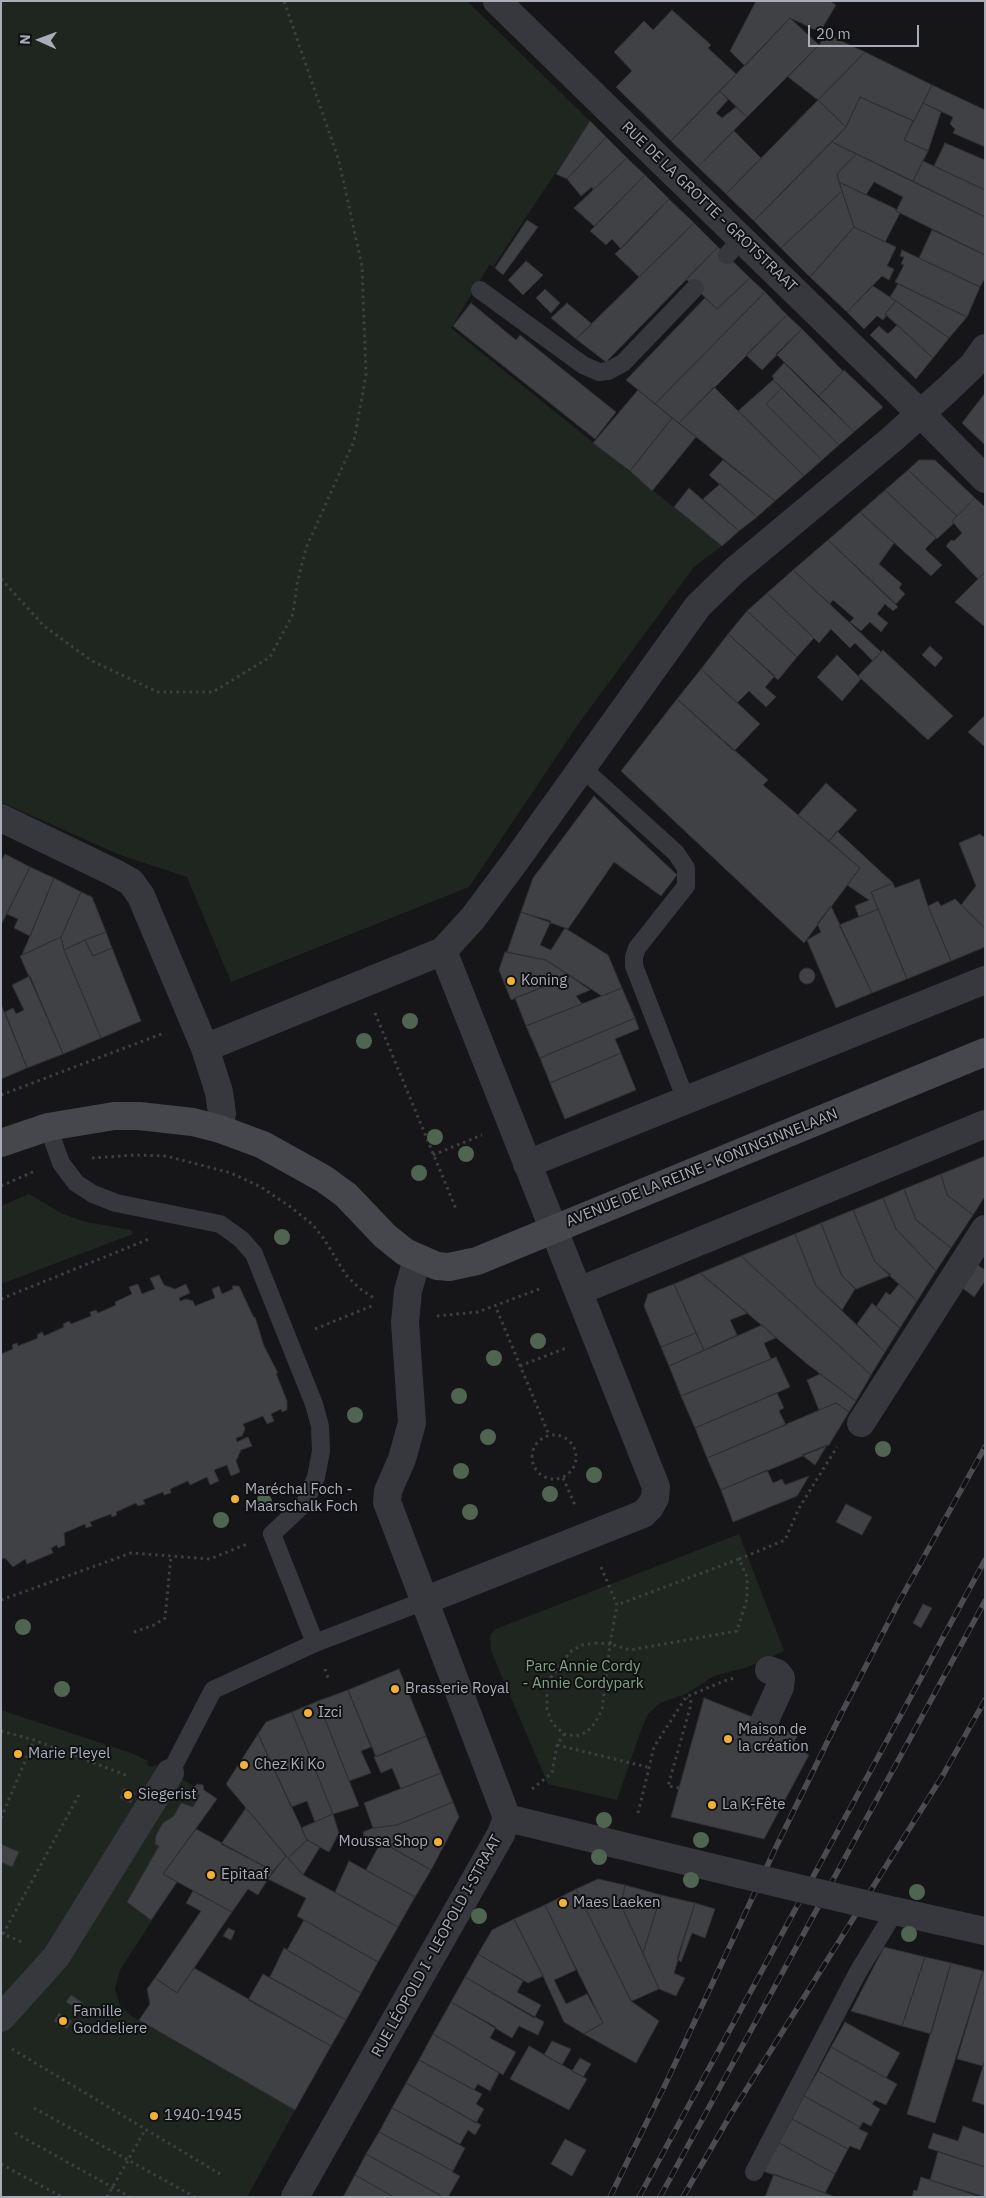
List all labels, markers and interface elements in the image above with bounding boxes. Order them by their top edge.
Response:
north arrow [15,15,65,65]
scale bar [811,15,922,47]
text: 20 m [816,24,851,43]
text: N [16,34,34,45]
street label: RUE DE LA GROTTE - GROTSTRAAT [617,118,801,296]
place label: Koning [521,972,567,990]
marker: Koning [505,975,517,987]
street label: AVENUE DE LA REINE - KONINGINNELAAN [564,1105,840,1231]
place label: Maréchal Foch - Maarschalk Foch [245,1481,358,1516]
marker: Maréchal Foch - Maarschalk Foch [229,1493,241,1505]
park label: Parc Annie Cordy - Annie Cordypark [522,1658,644,1693]
place label: Brasserie Royal [405,1680,509,1698]
marker: Brasserie Royal [389,1683,401,1695]
place label: Izci [318,1704,342,1722]
marker: Izci [302,1707,314,1719]
place label: Maison de la création [738,1721,809,1756]
marker: Maison de la création [722,1733,734,1745]
place label: Marie Pleyel [28,1745,110,1763]
marker: Marie Pleyel [12,1748,24,1760]
place label: Chez Ki Ko [254,1756,325,1774]
marker: Chez Ki Ko [238,1759,250,1771]
place label: Siegerist [138,1786,196,1804]
marker: Siegerist [122,1789,134,1801]
place label: La K-Fête [722,1796,785,1814]
marker: La K-Fête [706,1799,718,1811]
street label: RUE LÉOPOLD I - LEOPOLD I-STRAAT [368,1832,506,2060]
place label: Moussa Shop [338,1833,428,1851]
marker: Moussa Shop [432,1836,444,1848]
place label: Epitaaf [221,1866,268,1884]
marker: Epitaaf [205,1869,217,1881]
place label: Maes Laeken [573,1894,660,1912]
marker: Maes Laeken [557,1897,569,1909]
place label: Famille Goddeliere [73,2003,147,2038]
marker: Famille Goddeliere [57,2015,69,2027]
place label: 1940-1945 [164,2107,242,2125]
marker: 1940-1945 [148,2110,160,2122]

